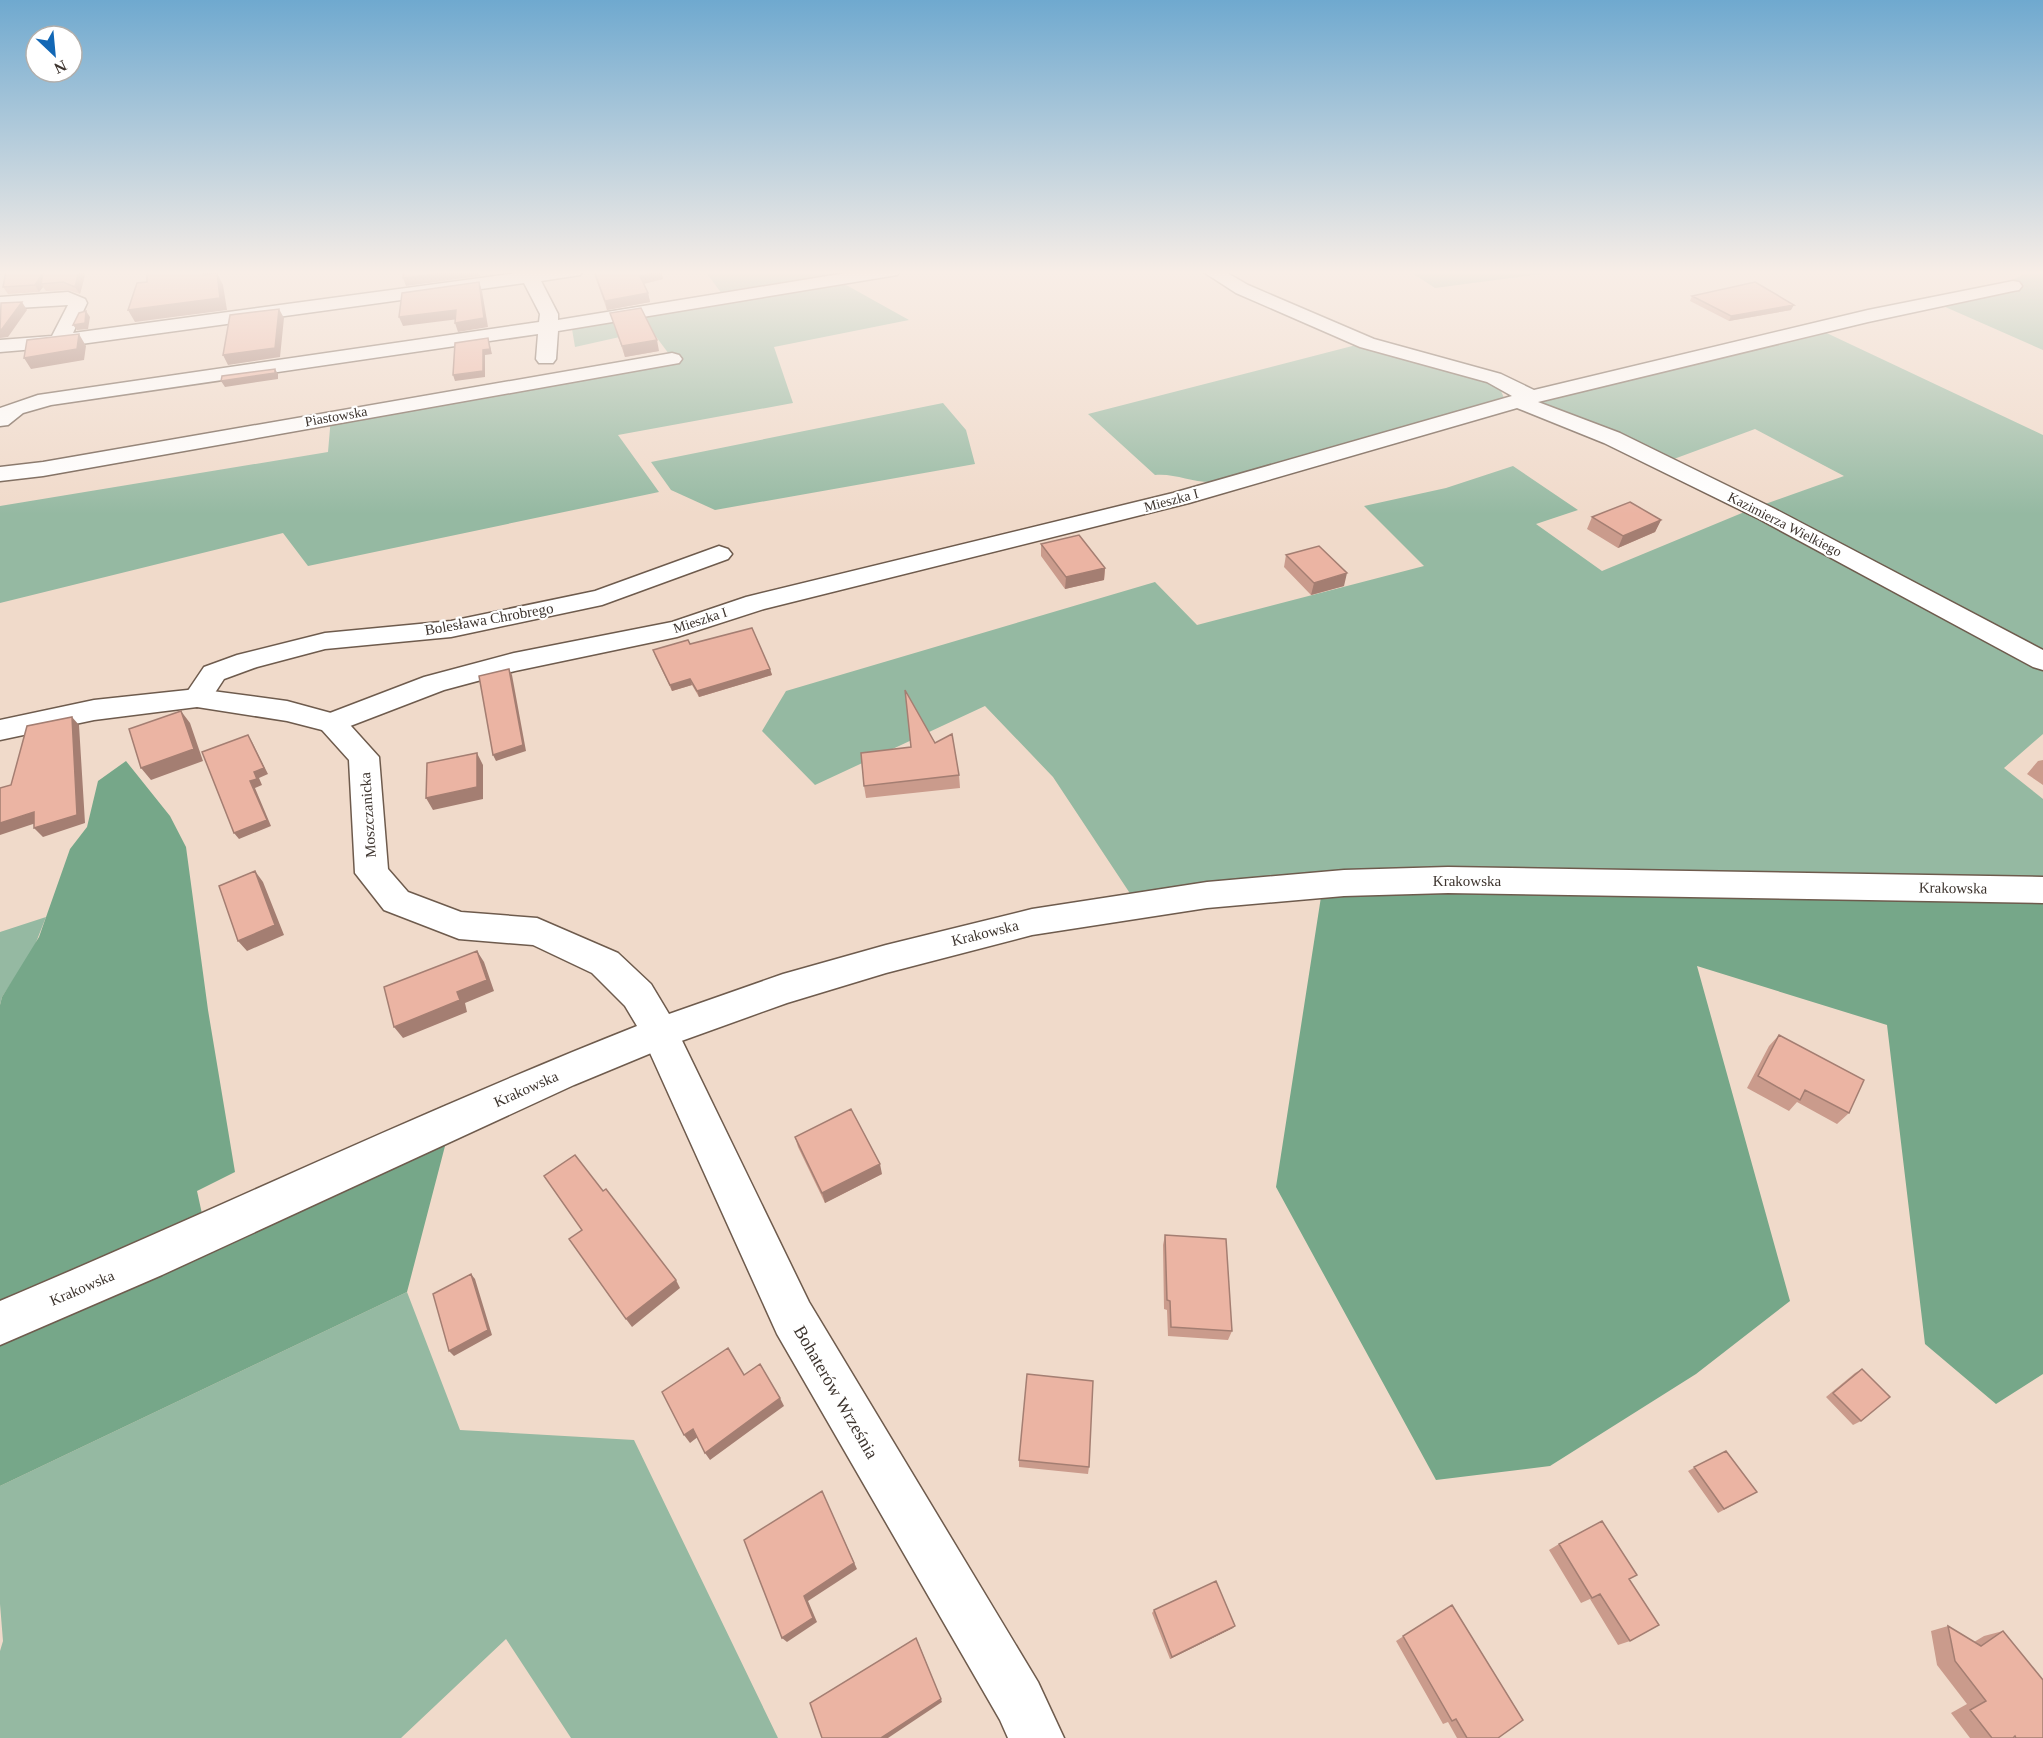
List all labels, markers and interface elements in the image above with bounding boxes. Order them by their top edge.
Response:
north arrow [24,24,84,84]
text: N [51,57,69,77]
street label: Piastowska [304,403,369,429]
street label: Mieszka I [1142,486,1200,515]
street label: Kazimierza Wielkiego [1725,489,1844,560]
street label: Bolesława Chrobrego [423,600,555,638]
street label: Mieszka I [671,605,729,636]
street label: Moszczanicka [357,771,379,858]
street label: Krakowska [1433,873,1501,889]
street label: Krakowska [1919,879,1988,897]
street label: Krakowska [950,917,1020,949]
street label: Krakowska [492,1068,561,1110]
street label: Krakowska [47,1267,117,1309]
street label: Bohaterów Września [790,1322,882,1462]

